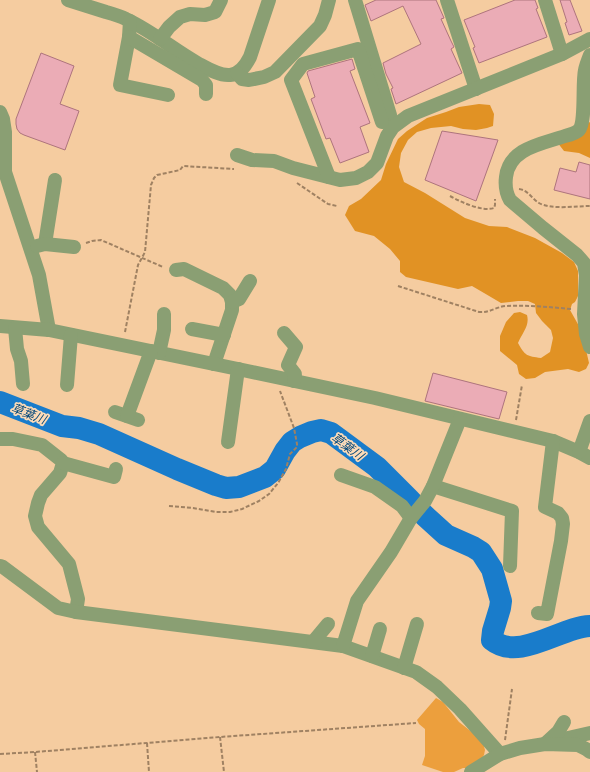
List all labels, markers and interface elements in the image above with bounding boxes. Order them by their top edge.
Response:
water label: 草葉川 [10,400,50,427]
water label: 草葉川 [329,430,368,463]

